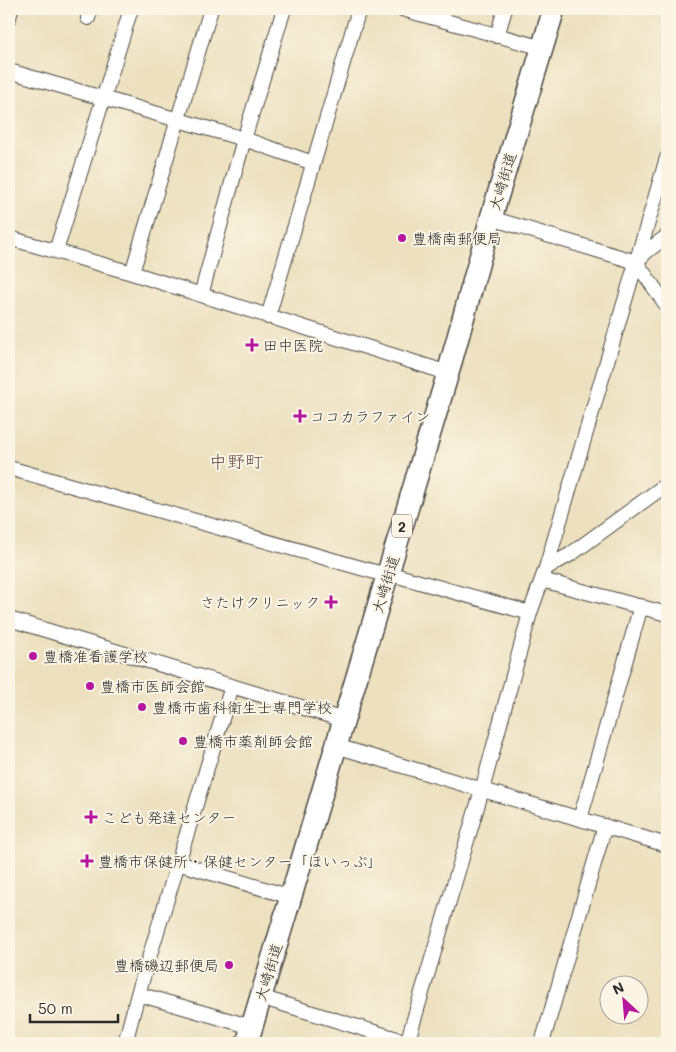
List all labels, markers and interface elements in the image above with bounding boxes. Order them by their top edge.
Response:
street label: 大崎街道 [484,149,520,213]
place label: 豊橋南郵便局 [412,228,502,248]
marker: 豊橋南郵便局 [396,232,408,244]
place label: 田中医院 [263,335,323,355]
marker: 田中医院 [245,338,259,352]
place label: ココカラファイン [310,406,430,426]
marker: ココカラファイン [294,410,306,422]
district label: 中野町 [209,449,263,473]
road number: 2 [392,514,412,538]
street label: 大崎街道 [367,552,403,616]
place label: さたけクリニック [200,592,320,612]
marker: さたけクリニック [324,595,338,609]
place label: 豊橋准看護学校 [43,646,148,666]
marker: 豊橋准看護学校 [27,650,39,662]
place label: 豊橋市医師会館 [100,676,205,696]
marker: 豊橋市医師会館 [84,680,96,692]
place label: 豊橋市歯科衛生士専門学校 [152,697,332,717]
marker: 豊橋市歯科衛生士専門学校 [136,701,148,713]
place label: 豊橋市薬剤師会館 [193,731,313,751]
marker: 豊橋市薬剤師会館 [177,735,189,747]
place label: こども発達センター [102,807,236,827]
marker: こども発達センター [84,810,98,824]
place label: 豊橋市保健所・保健センター「ほいっぷ」 [98,851,382,871]
marker: 豊橋市保健所・保健センター「ほいっぷ」 [80,854,94,868]
street label: 大崎街道 [250,940,286,1004]
place label: 豊橋磯辺郵便局 [114,955,219,975]
marker: 豊橋磯辺郵便局 [223,959,235,971]
north arrow [598,974,648,1024]
text: N [609,977,627,999]
scale bar [30,992,118,1024]
text: 50 m [38,998,73,1018]

